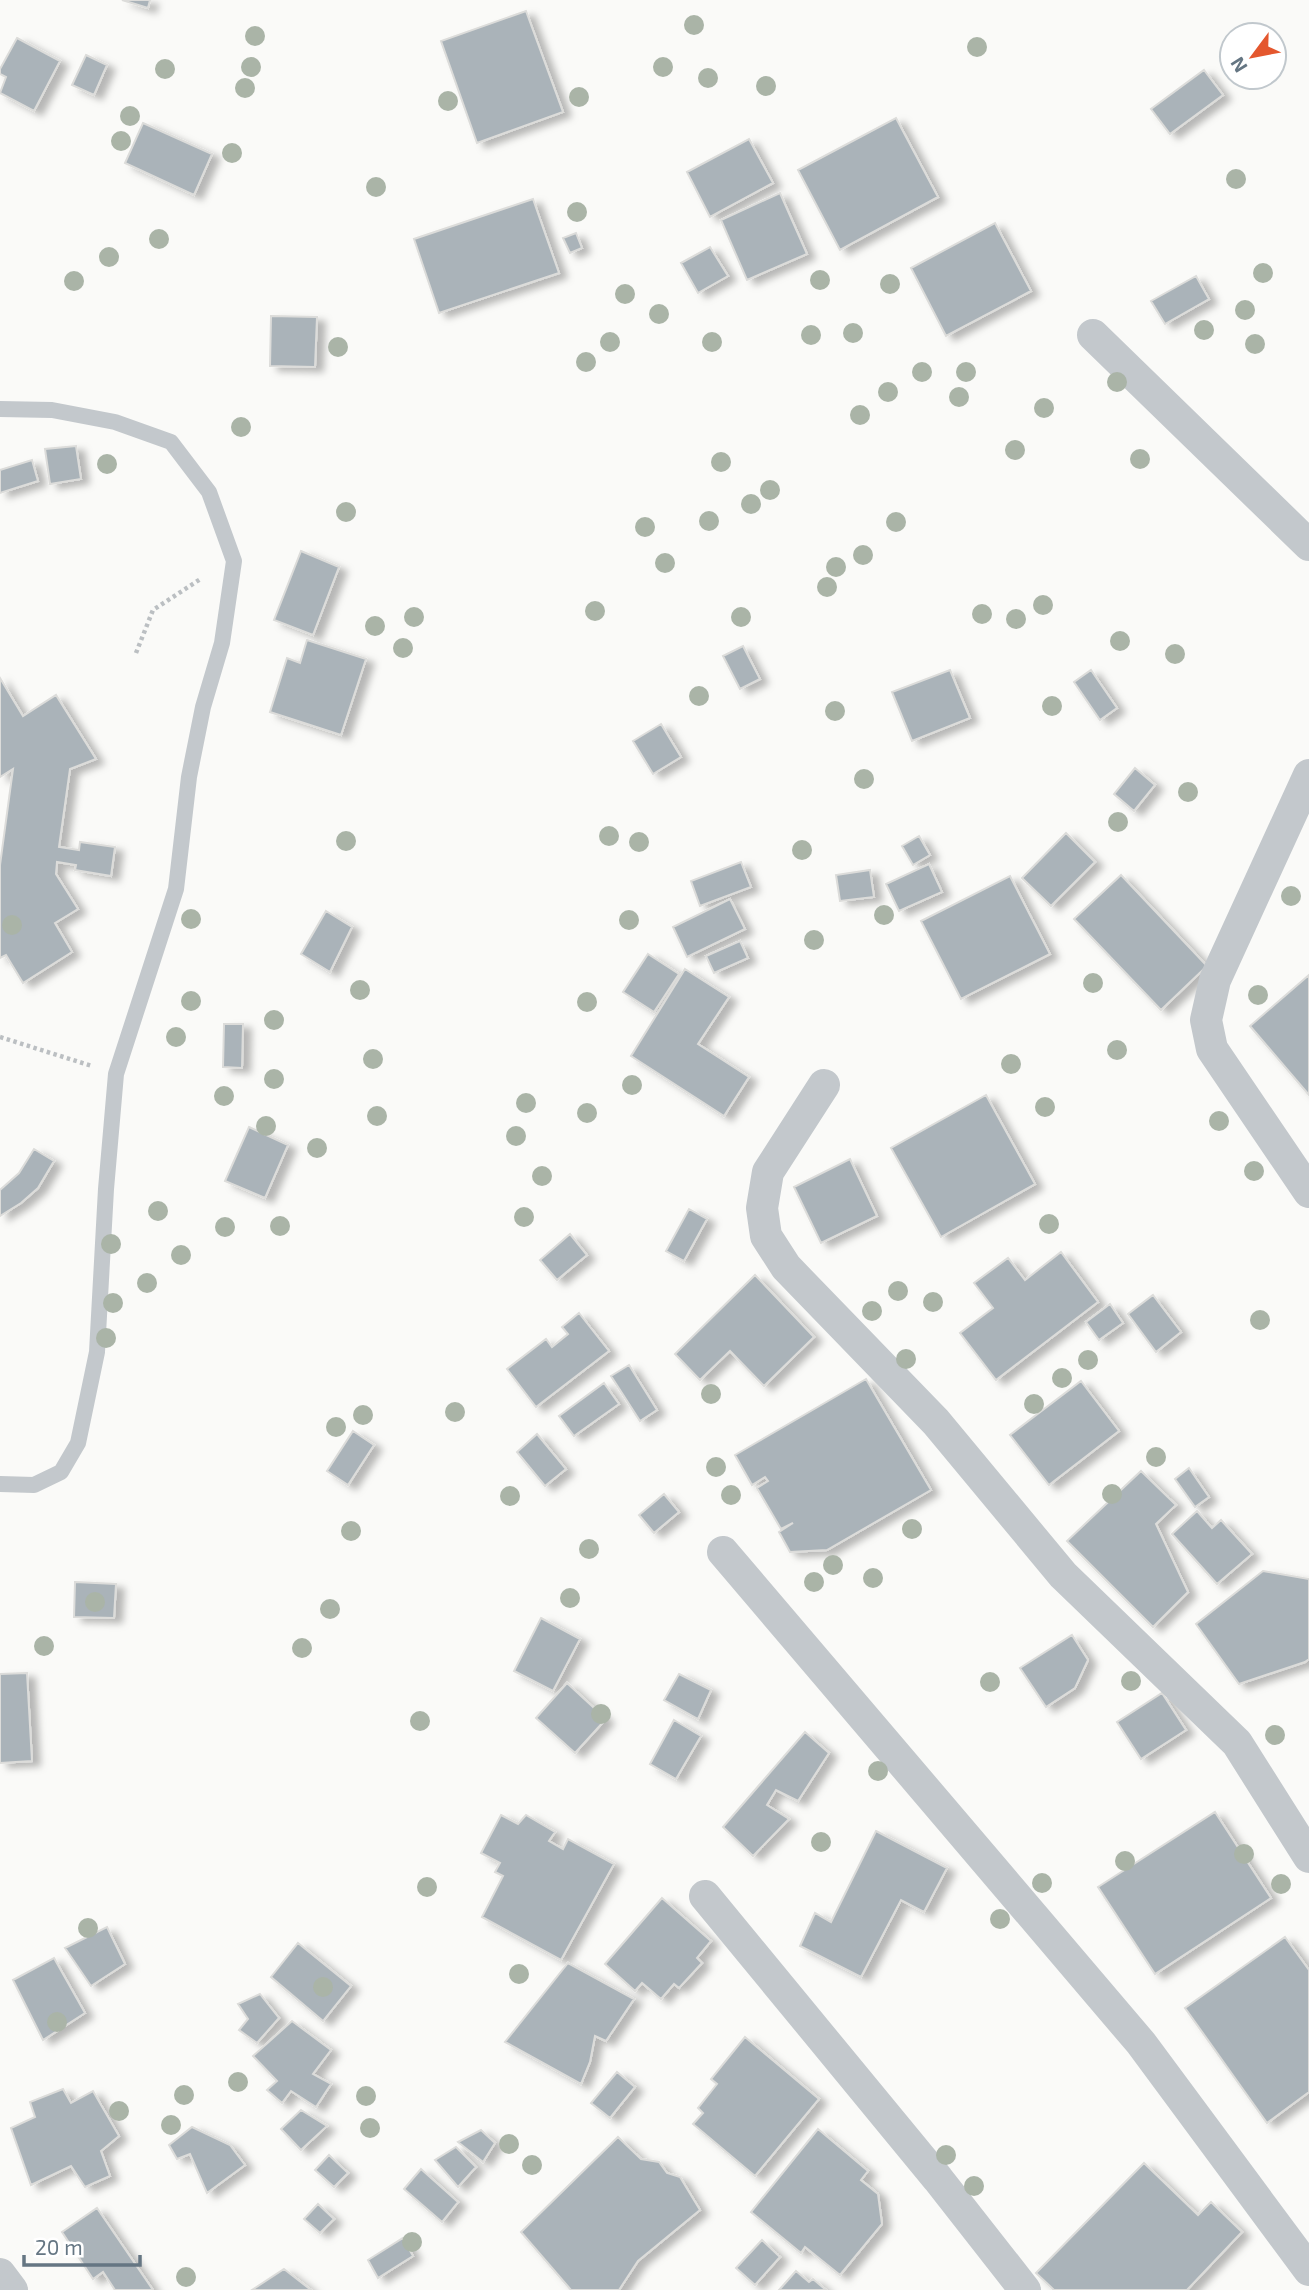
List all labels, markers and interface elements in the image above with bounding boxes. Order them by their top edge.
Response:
north arrow [1218,21,1288,91]
text: N [1225,53,1252,77]
scale bar [24,2224,140,2268]
text: 20 m [35,2234,83,2259]

